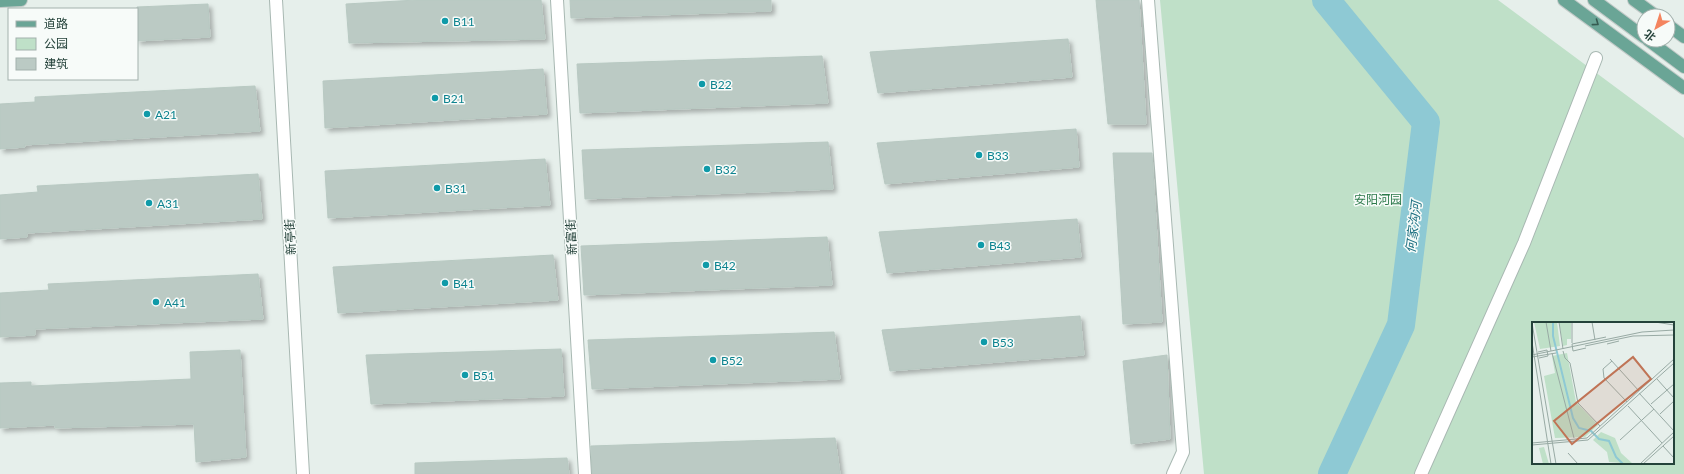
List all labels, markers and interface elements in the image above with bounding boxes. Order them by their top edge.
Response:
legend [8,8,138,80]
north arrow [1636,8,1676,48]
place label: B11 [453,14,475,29]
text: 道路 [44,16,68,31]
marker: B11 [440,16,450,26]
one-way arrow [1591,18,1598,25]
text: 北 [1641,28,1658,45]
text: 公园 [44,36,68,51]
text: 建筑 [44,56,68,71]
place label: B22 [710,77,732,92]
marker: B22 [697,79,707,89]
place label: B21 [443,91,465,106]
marker: B21 [430,93,440,103]
place label: A21 [155,107,177,122]
marker: A21 [142,109,152,119]
place label: B33 [987,148,1009,163]
marker: B33 [974,150,984,160]
place label: B32 [715,162,737,177]
marker: B32 [702,164,712,174]
place label: B31 [445,181,467,196]
marker: B31 [432,183,442,193]
park label: 安阳河园 [1354,192,1402,207]
place label: A31 [157,196,179,211]
water label: 何家沟河 [1402,197,1424,254]
marker: A31 [144,198,154,208]
street label: 新亭街 [282,219,298,255]
street label: 新富街 [563,219,579,255]
place label: B43 [989,238,1011,253]
marker: B43 [976,240,986,250]
place label: B42 [714,258,736,273]
marker: B42 [701,260,711,270]
place label: B41 [453,276,475,291]
marker: B41 [440,278,450,288]
place label: A41 [164,295,186,310]
marker: A41 [151,297,161,307]
inset map [1532,322,1674,464]
place label: B53 [992,335,1014,350]
marker: B53 [979,337,989,347]
place label: B52 [721,353,743,368]
marker: B52 [708,355,718,365]
place label: B51 [473,368,495,383]
marker: B51 [460,370,470,380]

